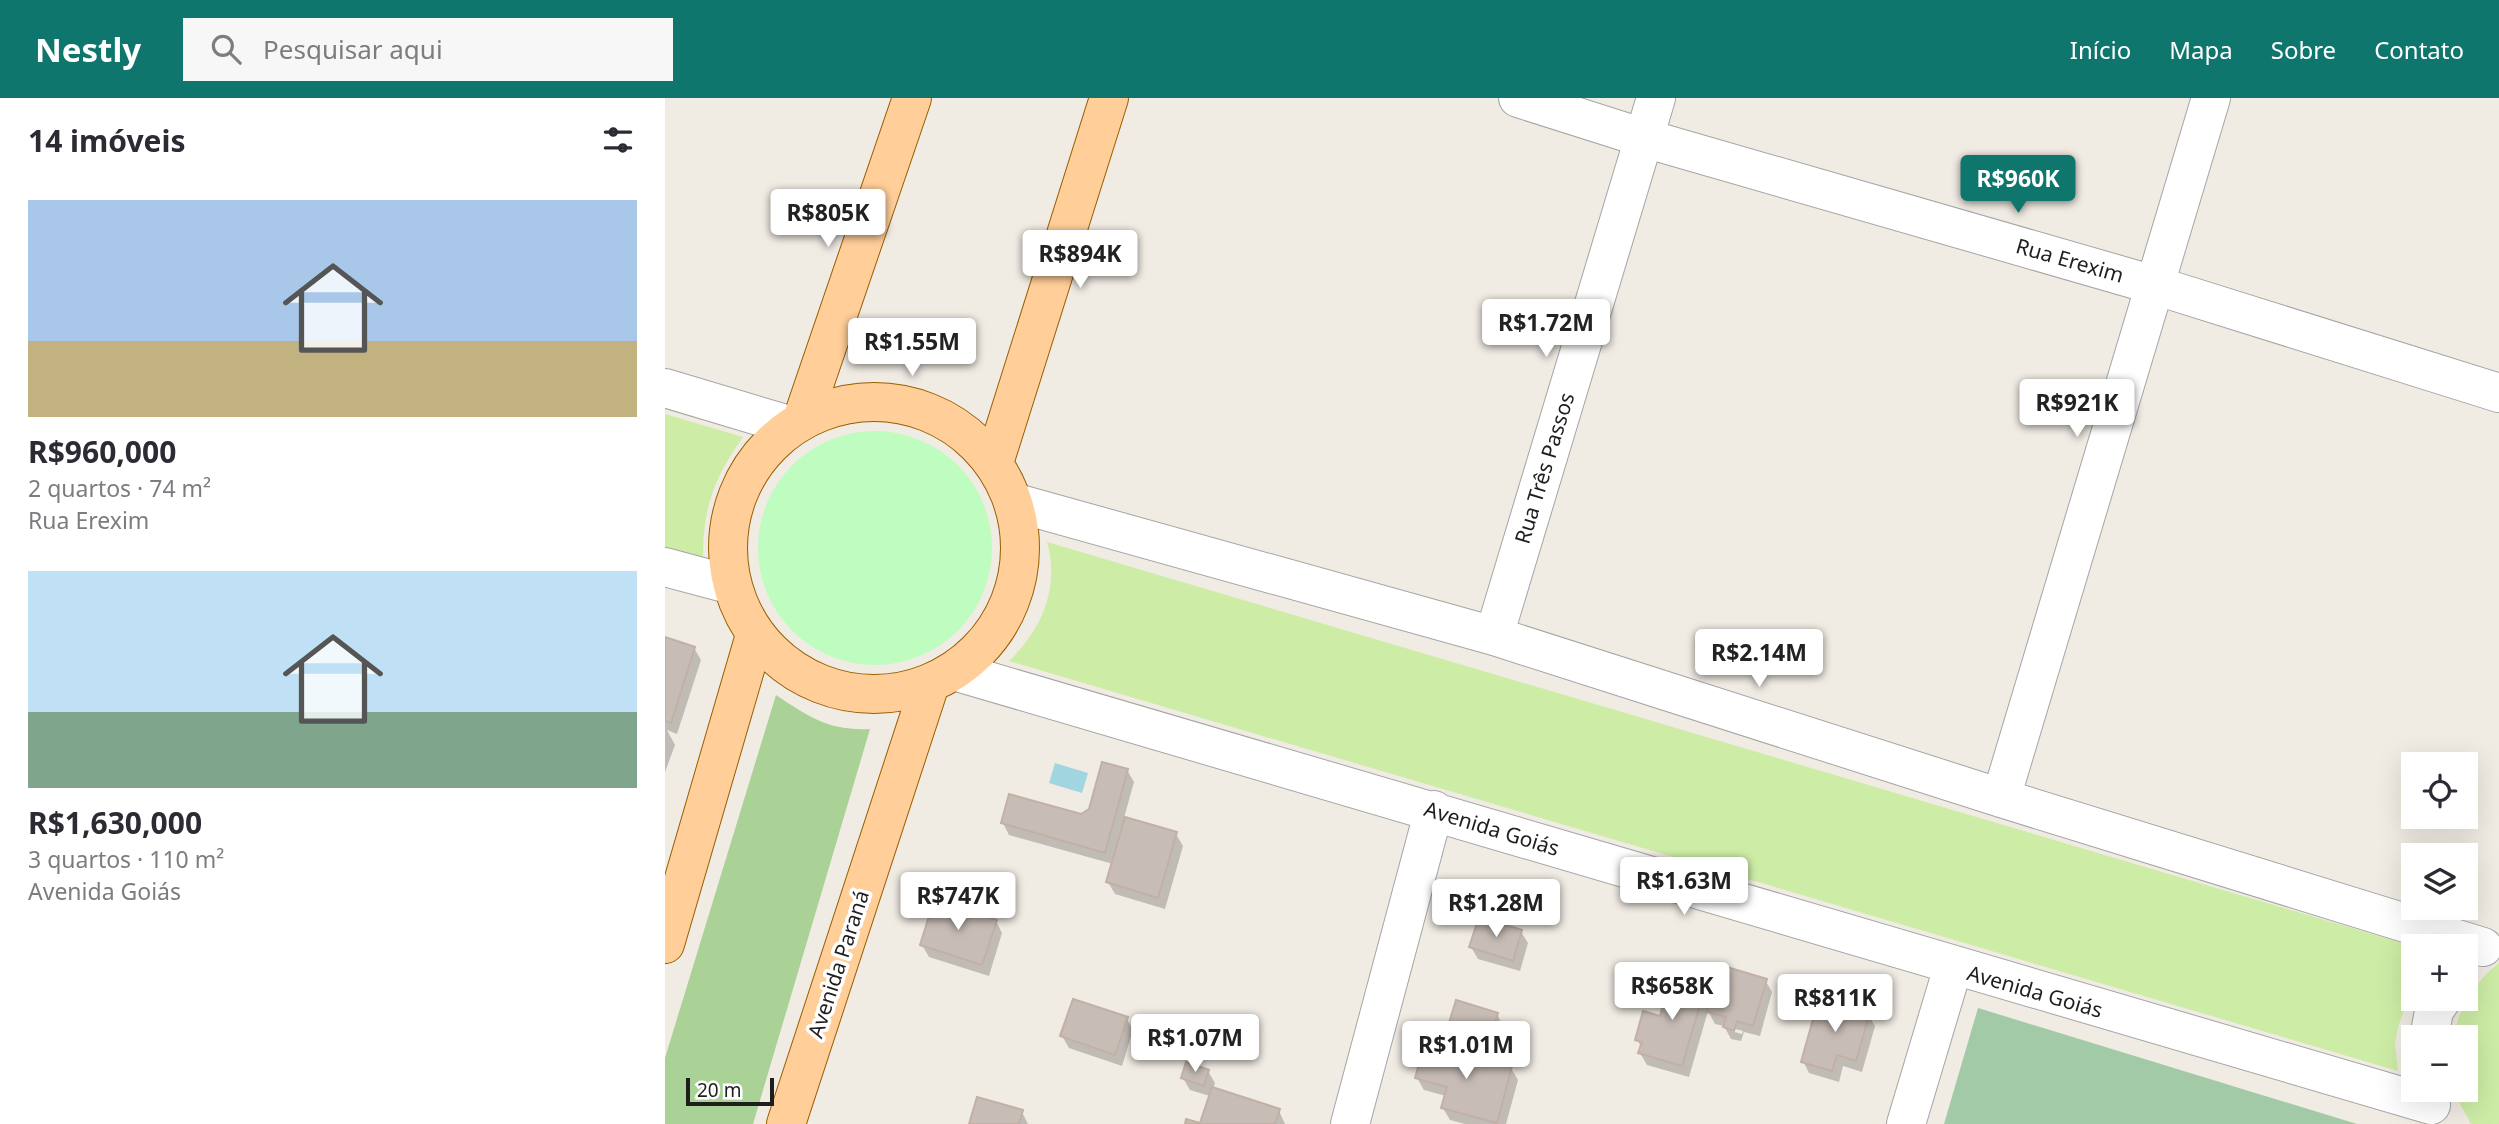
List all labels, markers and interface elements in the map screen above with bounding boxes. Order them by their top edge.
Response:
search box [183,18,673,81]
text: Nestly [35,27,141,72]
icon: search [207,30,245,68]
text: Pesquisar aqui [263,31,443,67]
text: Início [2070,33,2131,66]
text: Mapa [2169,33,2233,66]
text: Sobre [2271,33,2336,66]
text: Contato [2374,33,2464,66]
text: 14 imóveis [28,120,186,161]
icon: filters [599,121,637,159]
pin: R$960K [1961,156,2075,215]
text: R$960K [1977,162,2059,194]
pin: R$805K [771,190,885,249]
text: R$805K [787,196,869,228]
pin: R$894K [1023,230,1137,290]
street label: Rua Erexim [2013,231,2127,289]
text: R$894K [1039,237,1121,269]
icon: home [270,245,396,371]
pin: R$1.72M [1481,300,1611,359]
text: R$1.72M [1498,306,1594,338]
pin: R$1.55M [847,318,977,378]
text: R$1.55M [864,325,960,357]
pin: R$921K [2020,380,2134,439]
text: R$921K [2036,386,2118,418]
street label: Rua Três Passos [1508,389,1580,547]
text: R$960,000 [28,431,176,472]
text: 2 quartos · 74 m² [28,472,211,504]
text: Rua Erexim [28,504,149,536]
icon: home [270,616,396,742]
pin: R$2.14M [1694,630,1824,689]
text: R$2.14M [1711,636,1807,668]
map controls [2401,752,2478,1102]
button: locate [2401,752,2478,829]
street label: Avenida Goiás [1421,794,1563,862]
text: R$1,630,000 [28,802,202,843]
text: 3 quartos · 110 m² [28,843,224,875]
button: layers [2401,843,2478,920]
pin: R$1.63M [1619,858,1749,917]
text: R$1.63M [1636,864,1732,896]
pin: R$747K [901,872,1015,932]
text: Avenida Goiás [28,875,181,907]
text: R$747K [917,879,999,911]
pin: R$1.28M [1431,880,1561,939]
text: R$1.28M [1448,886,1544,918]
street label: Avenida Paraná [801,887,875,1041]
button: + [2401,934,2478,1011]
street label: Avenida Goiás [1964,958,2106,1024]
pin: R$658K [1615,962,1729,1022]
text: R$658K [1631,969,1713,1001]
pin: R$811K [1778,974,1892,1034]
text: R$811K [1794,981,1876,1013]
pin: R$1.07M [1130,1014,1260,1074]
text: R$1.07M [1147,1021,1243,1053]
pin: R$1.01M [1401,1021,1531,1081]
button: − [2401,1025,2478,1102]
text: R$1.01M [1418,1028,1514,1060]
scale bar [686,1075,773,1107]
text: 20 m [697,1077,741,1103]

